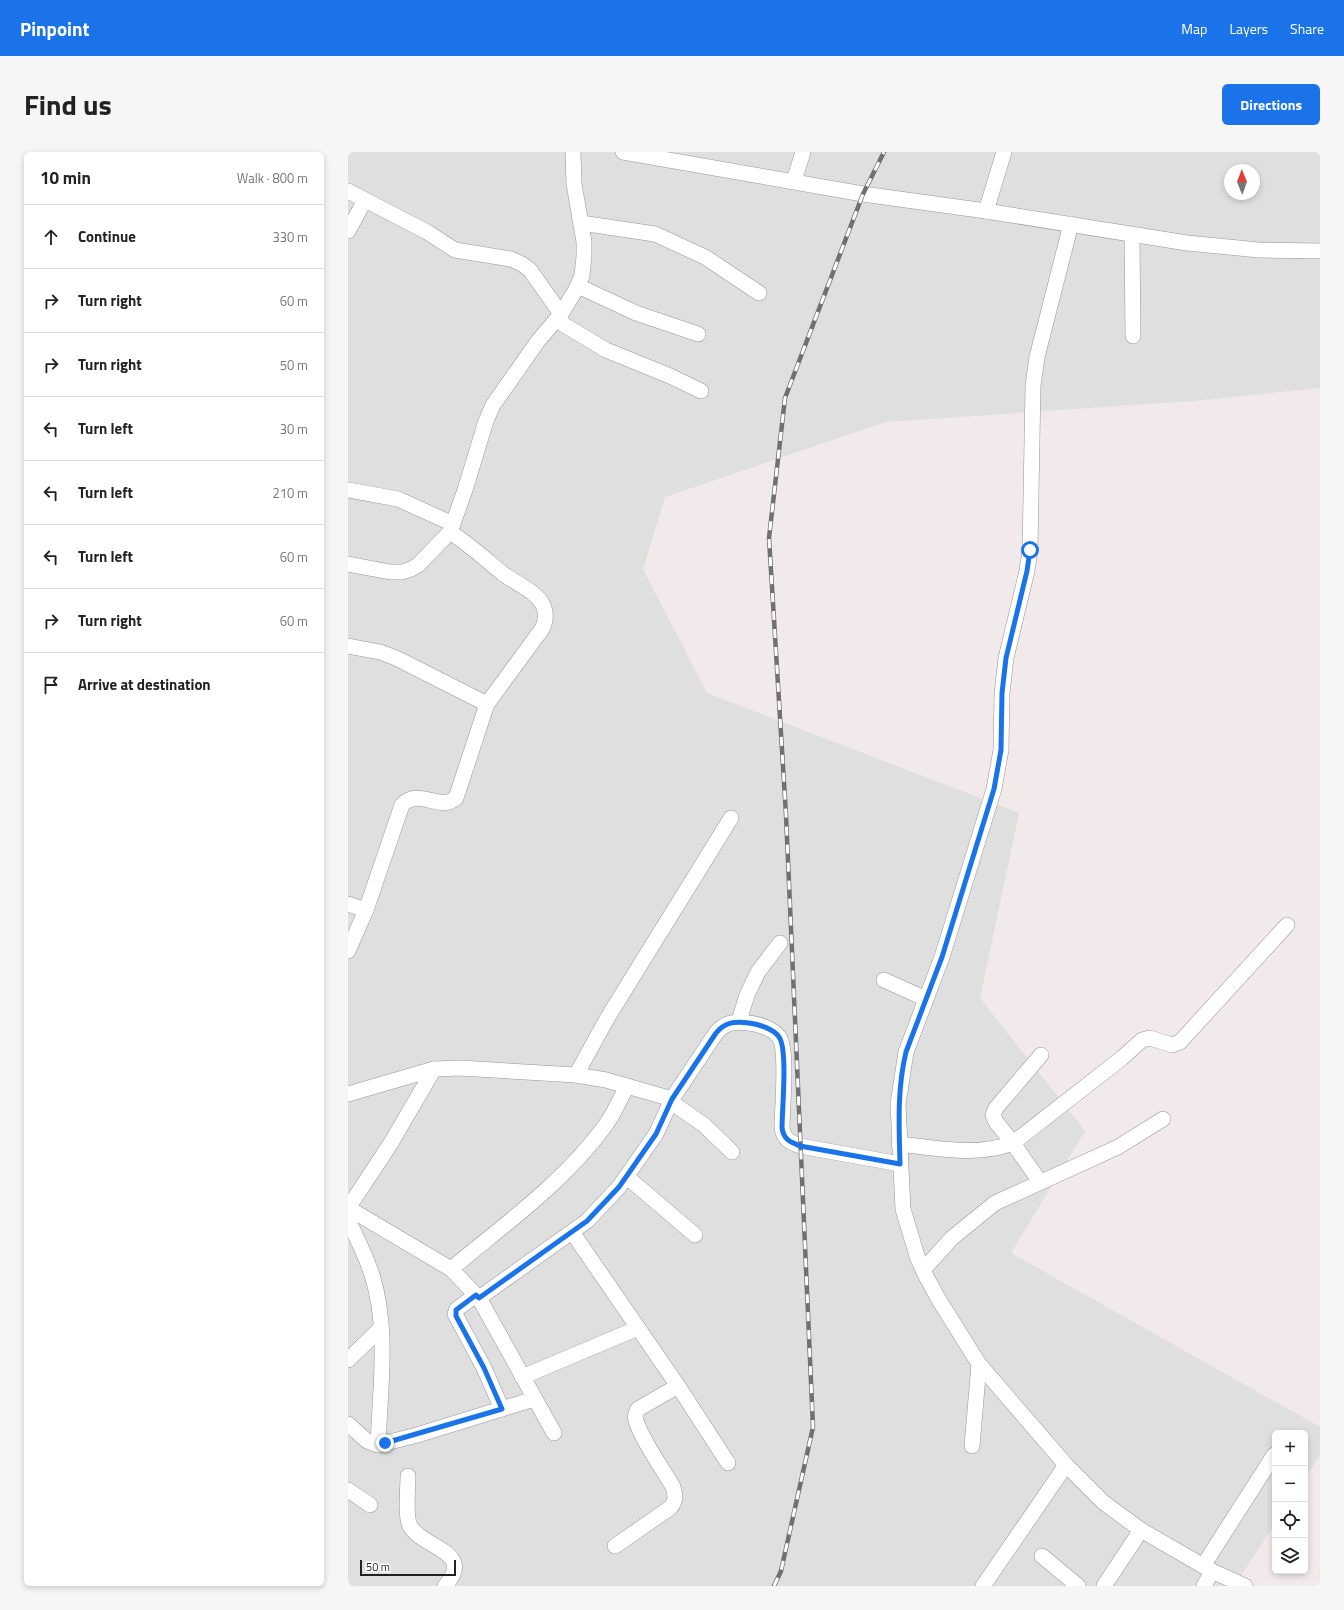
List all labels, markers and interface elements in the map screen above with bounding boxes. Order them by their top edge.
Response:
text: Pinpoint [20,14,89,43]
text: Map [1181,18,1207,39]
text: Layers [1229,18,1268,39]
text: Share [1290,18,1324,39]
text: Find us [24,83,112,126]
button: Directions [1222,84,1320,125]
north arrow [1224,164,1260,200]
text: 10 min [40,165,91,191]
text: Walk · 800 m [237,168,308,188]
text: Continue [78,225,136,248]
icon: ahead [40,226,62,248]
text: 330 m [272,227,308,247]
text: Turn right [78,289,142,312]
icon: right [40,290,62,312]
text: 60 m [280,291,308,311]
text: Turn right [78,353,142,376]
icon: right [40,354,62,376]
text: 50 m [280,355,308,375]
text: Turn left [78,417,133,440]
icon: left [40,418,62,440]
text: 30 m [280,419,308,439]
text: Turn left [78,481,133,504]
icon: left [40,482,62,504]
text: 210 m [272,483,308,503]
route start [1021,541,1039,559]
text: Turn left [78,545,133,568]
icon: left [40,546,62,568]
text: 60 m [280,547,308,567]
text: Turn right [78,609,142,632]
icon: right [40,610,62,632]
text: 60 m [280,611,308,631]
text: Arrive at destination [78,673,211,696]
icon: arrive [40,674,62,696]
map controls [1272,1430,1308,1574]
button: + [1272,1430,1308,1466]
route end [376,1434,394,1452]
button: − [1272,1466,1308,1502]
button: locate [1272,1502,1308,1538]
button: layers [1272,1538,1308,1574]
scale bar [360,1558,456,1577]
text: 50 m [366,1559,390,1575]

